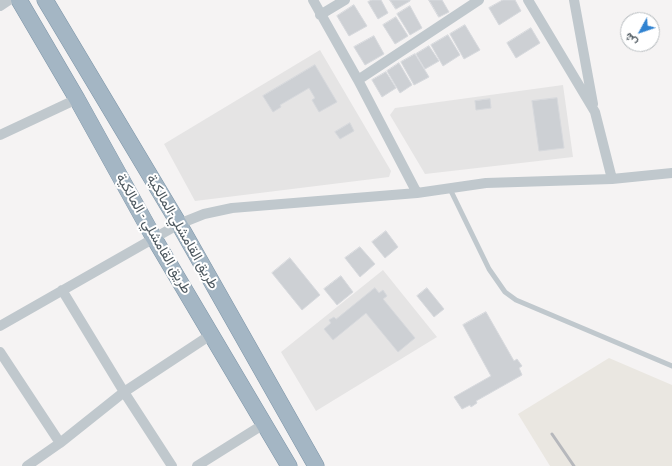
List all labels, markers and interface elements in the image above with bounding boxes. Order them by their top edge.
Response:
north arrow [620,12,660,52]
text: ش [622,30,640,49]
street label: طريق القامشلي - المالكية [112,171,194,297]
street label: طريق القامشلي-المالكية [142,172,222,292]

